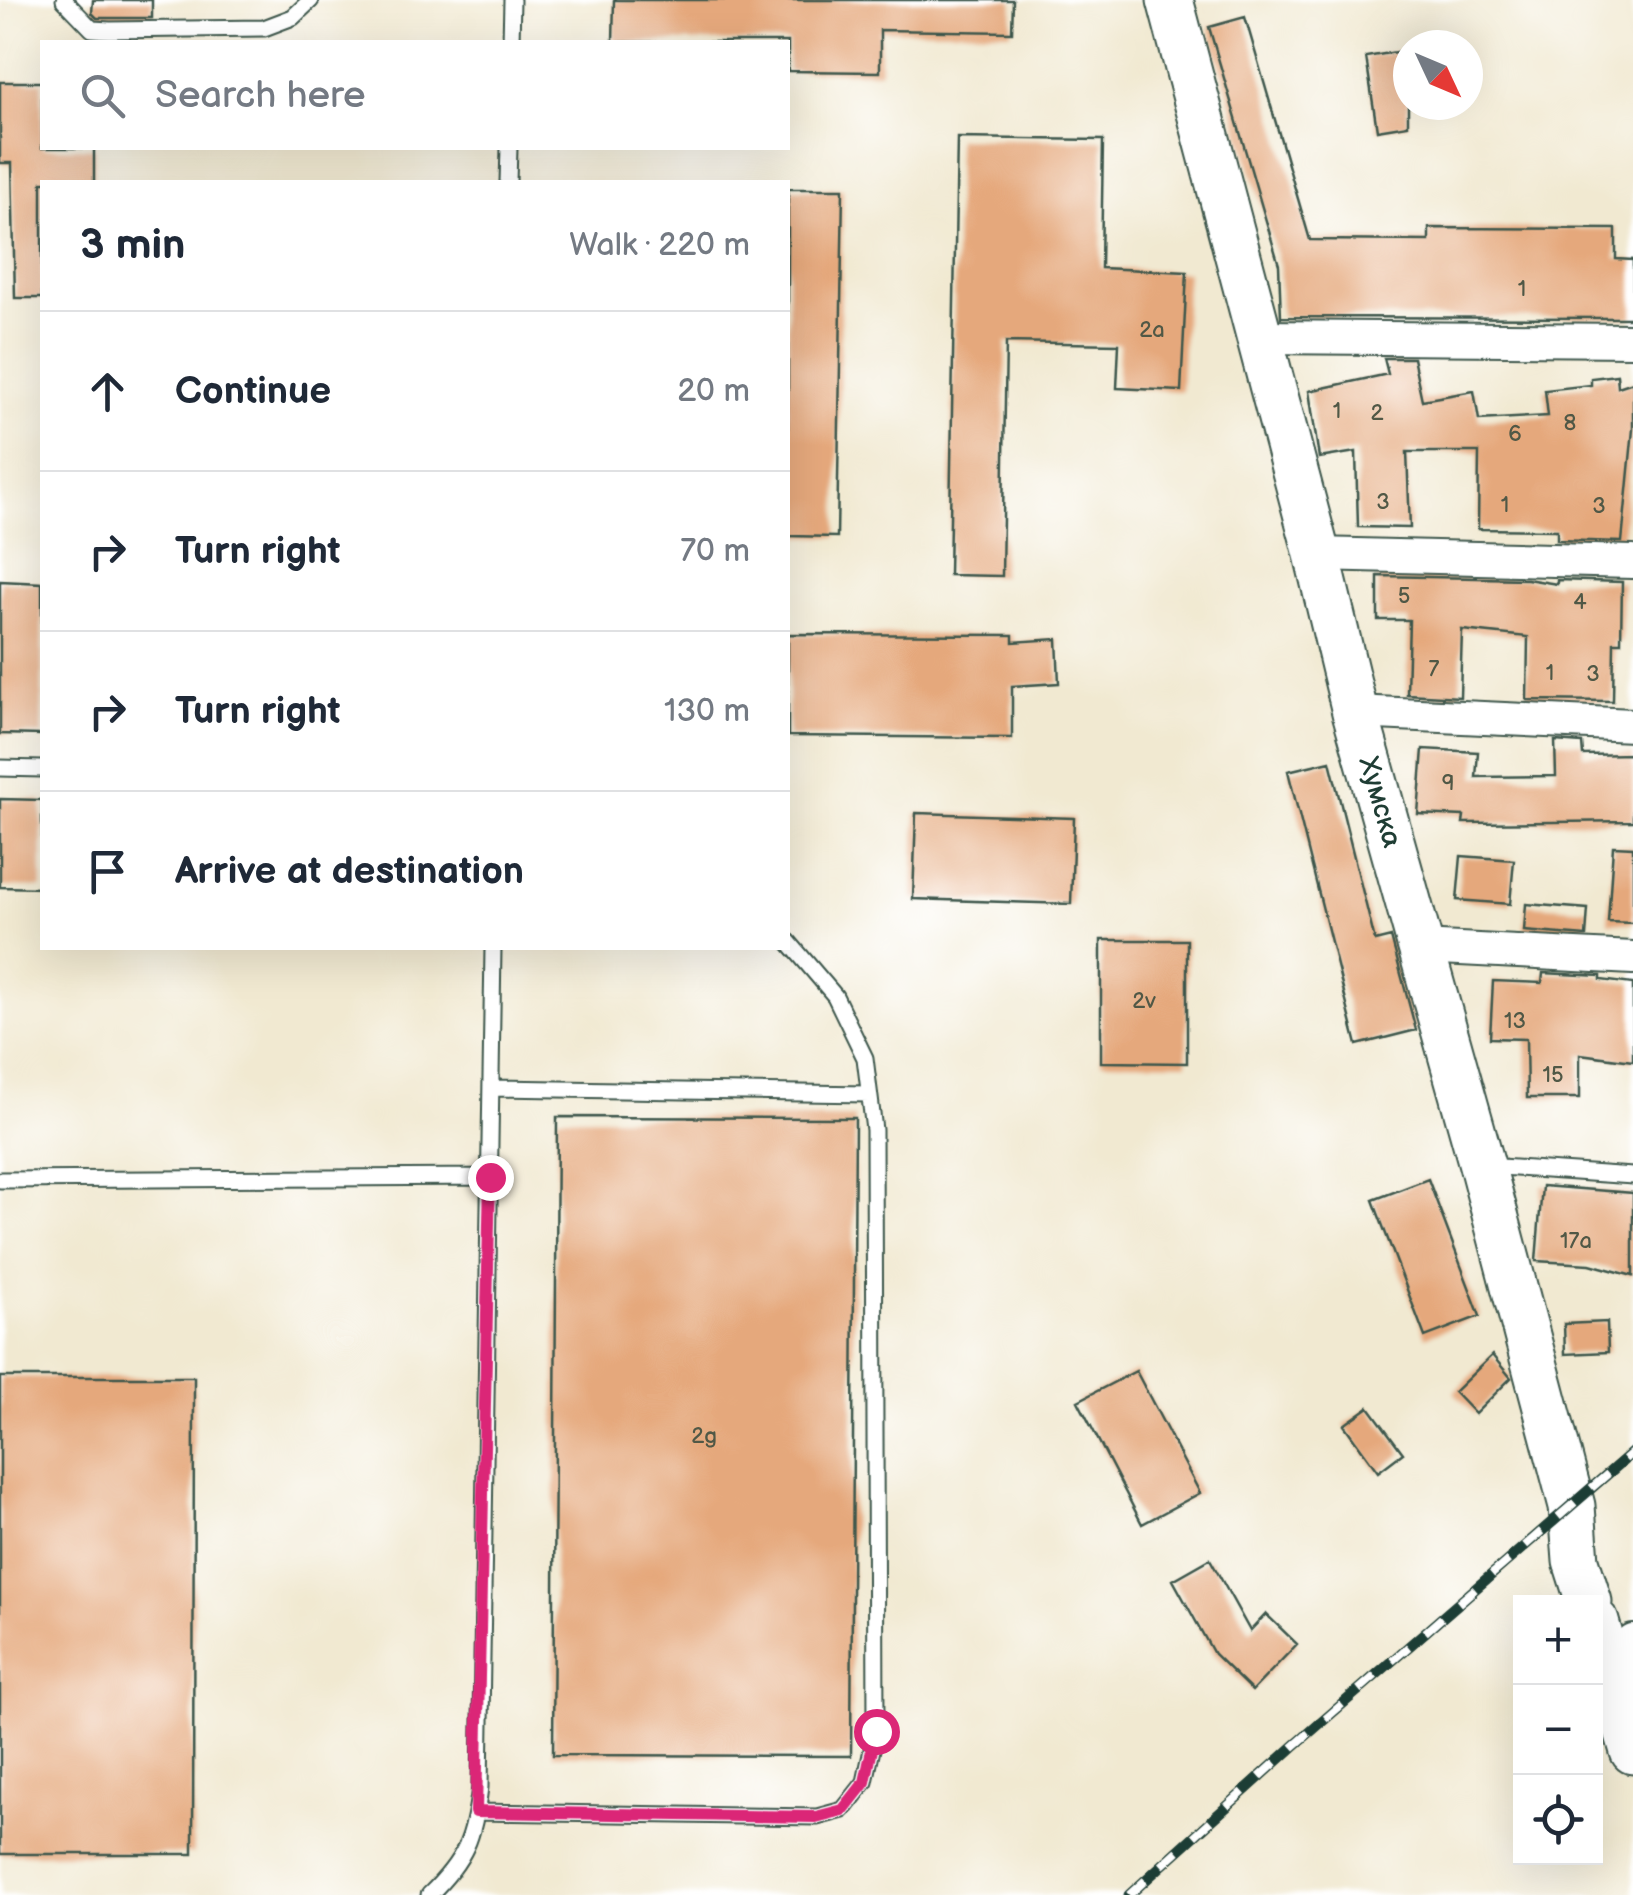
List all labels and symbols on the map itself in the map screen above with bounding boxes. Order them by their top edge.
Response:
north arrow [1393,30,1483,120]
house number: 1 [1518,276,1526,303]
house number: 2a [1139,317,1165,344]
house number: 1 [1333,398,1341,425]
house number: 2 [1371,400,1384,427]
house number: 8 [1564,410,1576,437]
house number: 6 [1508,421,1522,448]
house number: 3 [1376,489,1390,516]
house number: 1 [1501,492,1509,519]
house number: 3 [1592,493,1606,520]
house number: 5 [1398,583,1410,610]
house number: 4 [1573,589,1587,616]
house number: 7 [1429,656,1440,683]
house number: 1 [1546,660,1554,687]
house number: 3 [1586,661,1600,688]
street label: Хумска [1351,753,1409,852]
house number: 9 [1442,770,1454,797]
house number: 2v [1132,988,1156,1015]
house number: 13 [1504,1008,1526,1035]
house number: 15 [1542,1062,1564,1089]
route end [468,1155,514,1201]
house number: 17a [1560,1228,1592,1255]
house number: 2g [691,1423,717,1450]
route start [854,1709,900,1755]

